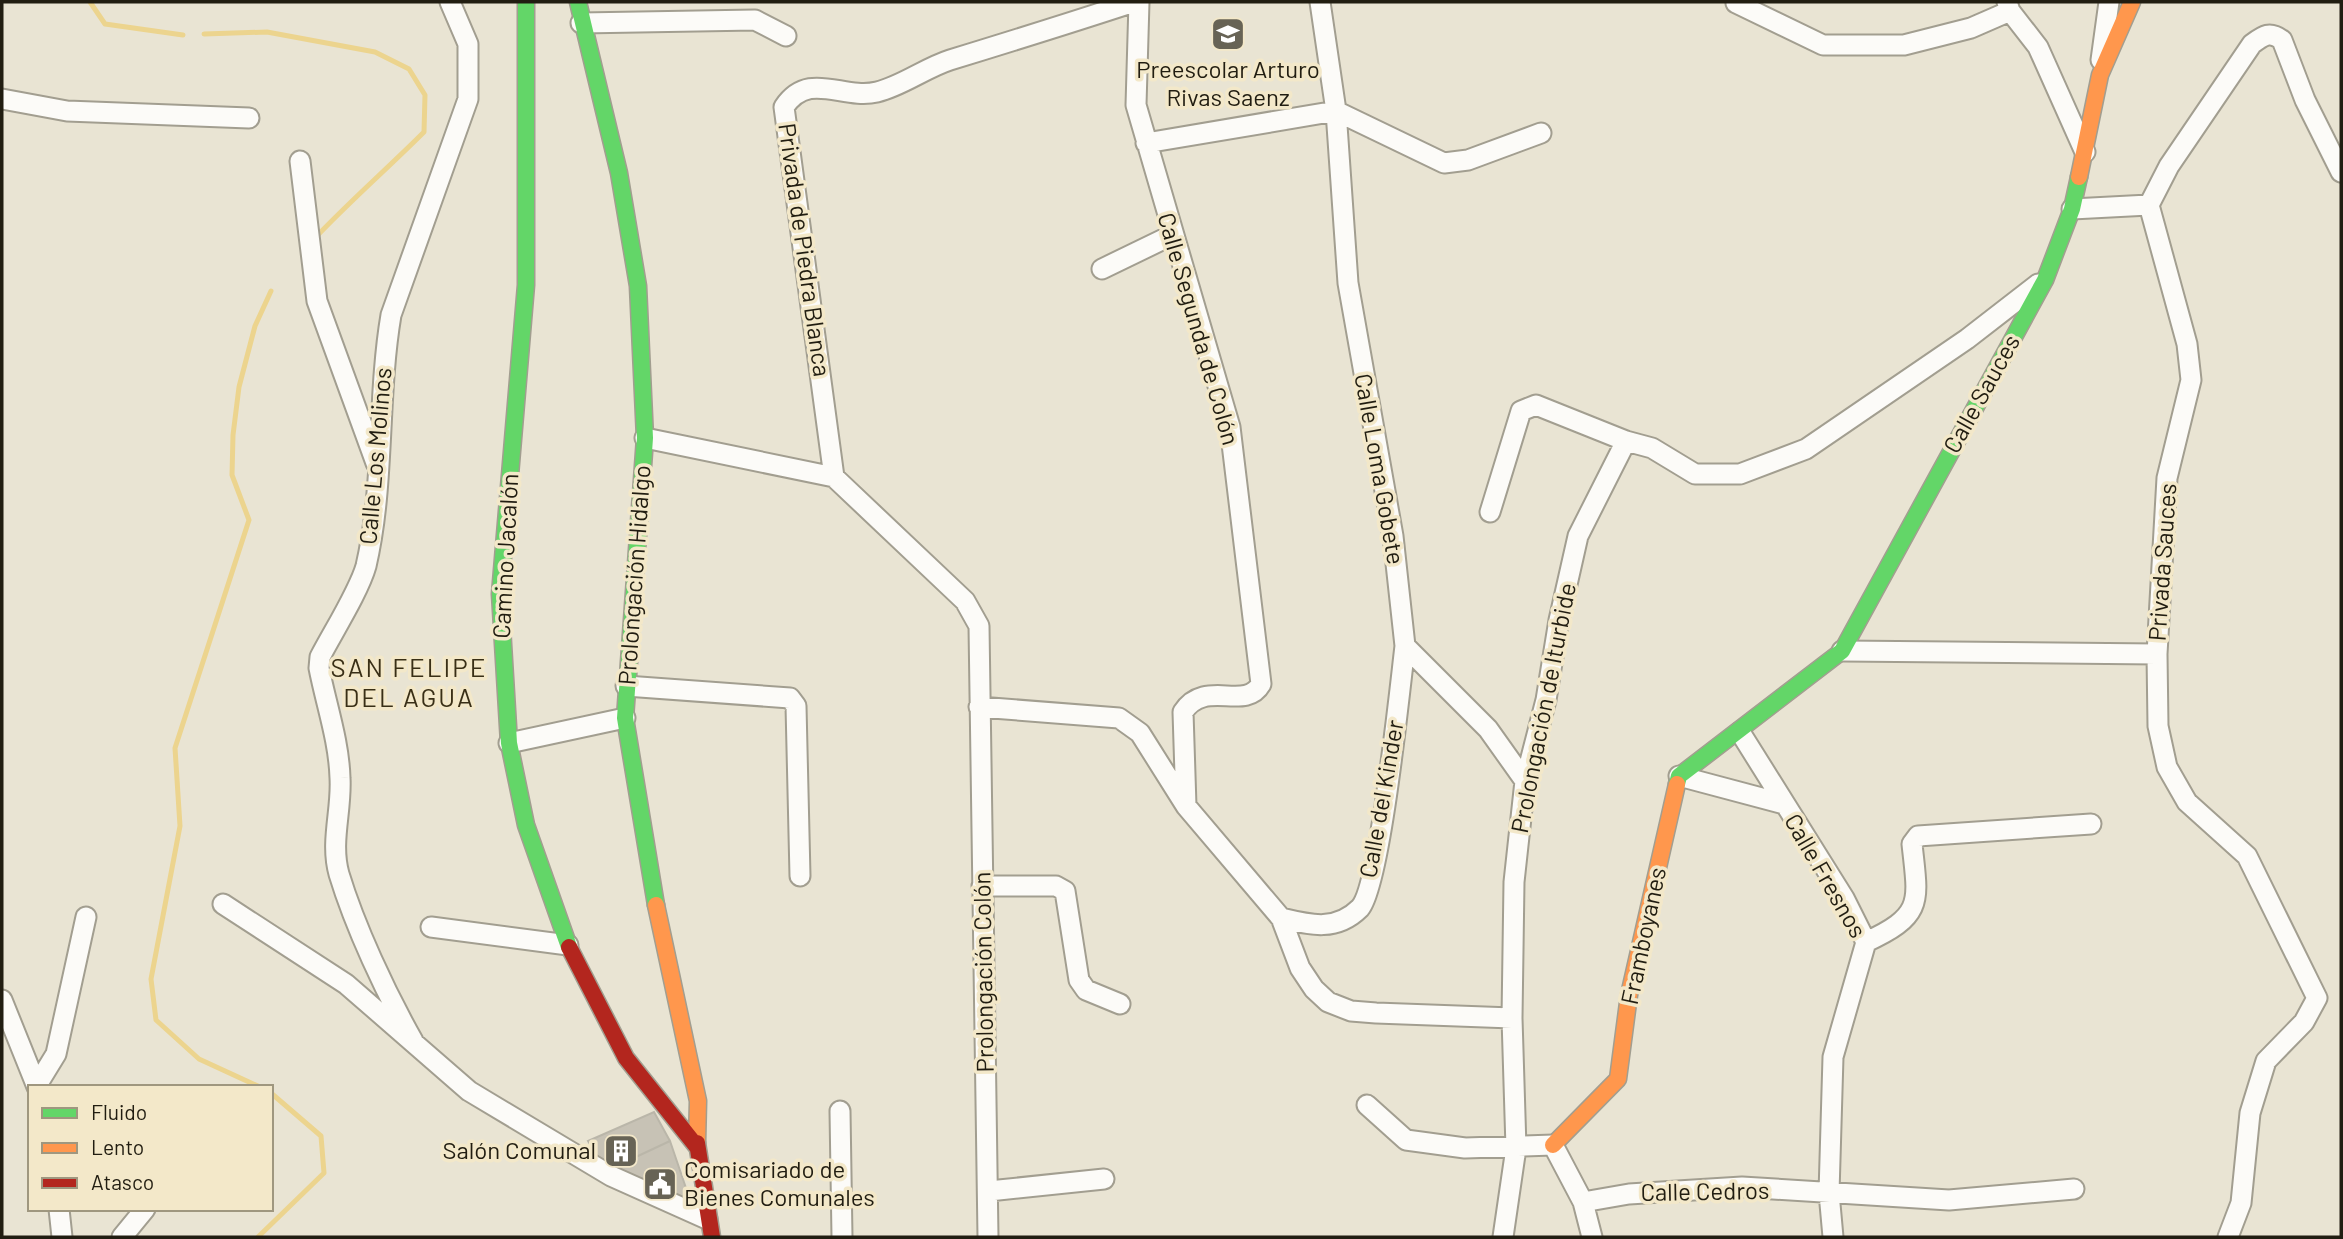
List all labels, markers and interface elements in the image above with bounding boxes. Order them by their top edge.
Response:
school or university icon: Preescolar Arturo Rivas Saenz [1209,15,1247,53]
place label: Preescolar Arturo Rivas Saenz [1136,54,1320,111]
street label: Privada de Piedra Blanca [773,121,838,378]
street label: Calle Segunda de Colón [1152,209,1247,448]
street label: Calle Sauces [1936,329,2025,458]
street label: Calle Los Molinos [352,366,397,546]
street label: Calle Loma Gobete [1349,371,1412,566]
street label: Prolongación Hidalgo [611,464,656,686]
street label: Camino Jacalón [486,473,523,639]
street label: Privada Sauces [2142,482,2181,642]
street label: Prolongación de Iturbide [1504,580,1581,835]
district label: SAN FELIPE DEL AGUA [331,651,487,712]
street label: Calle del Kinder [1352,717,1409,880]
street label: Calle Fresnos [1779,808,1874,943]
street label: Framboyanes [1614,864,1671,1007]
street label: Prolongación Colón [966,871,999,1073]
legend [28,1085,273,1211]
text: Fluido [91,1099,147,1124]
building icon: Salón Comunal [602,1132,640,1170]
text: Lento [91,1134,144,1159]
place label: Salón Comunal [443,1135,596,1164]
place label: Comisariado de Bienes Comunales [684,1154,875,1211]
public building icon: Comisariado de Bienes Comunales [641,1165,679,1203]
text: Atasco [91,1169,154,1194]
street label: Calle Cedros [1640,1175,1770,1206]

